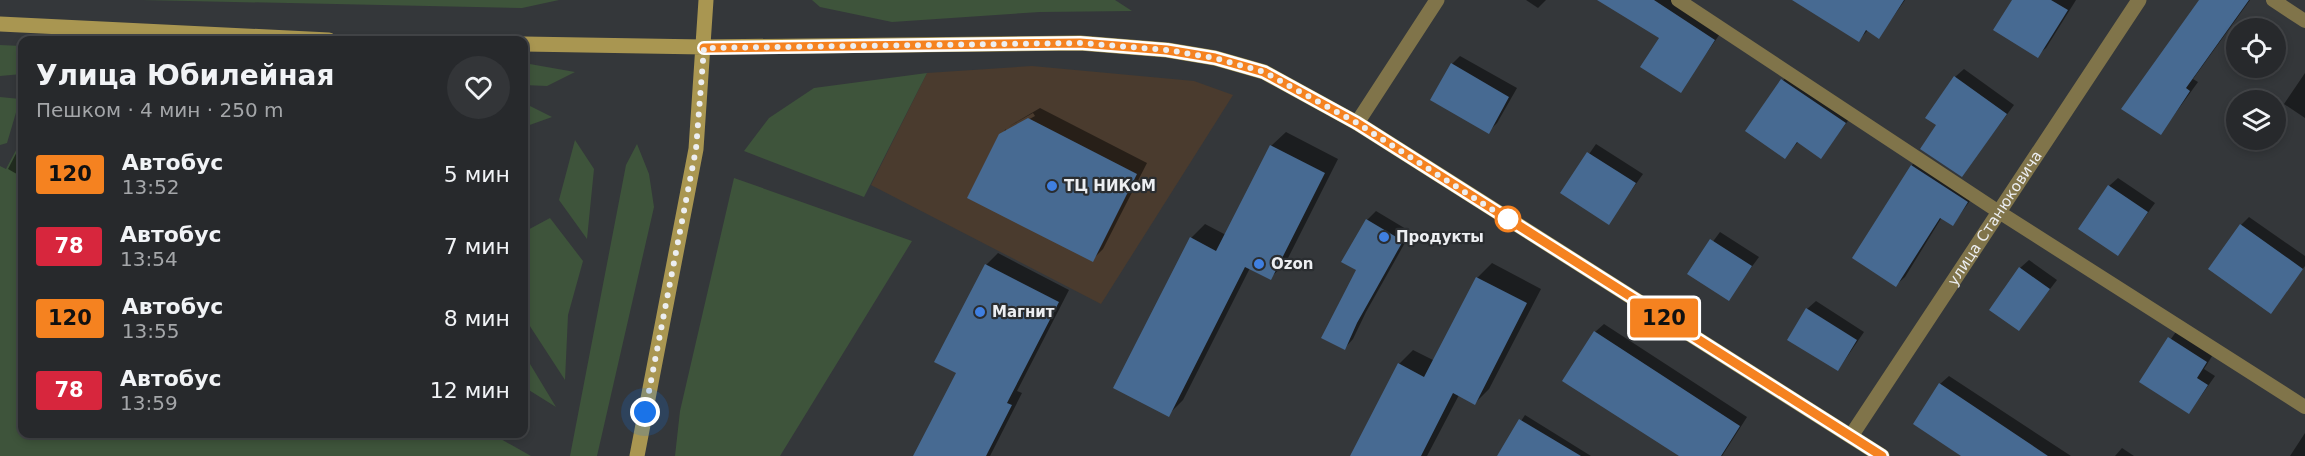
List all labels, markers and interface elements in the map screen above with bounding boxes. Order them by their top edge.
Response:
map controls [2226,18,2286,150]
button: locate [2226,18,2286,78]
button: heart [447,56,510,119]
text: Улица Юбилейная [36,59,334,92]
button: layers [2226,90,2286,150]
text: Пешком · 4 мин · 250 m [36,98,283,122]
street label: улица Станюковича [1944,147,2046,289]
text: Автобус [122,150,223,175]
text: 120 [48,162,92,186]
text: 5 мин [444,162,510,187]
text: 13:52 [122,175,179,199]
place label: ТЦ НИКоМ [1064,177,1156,195]
marker: ТЦ НИКоМ [1045,179,1059,193]
unlabelled marker [1495,206,1521,232]
text: Автобус [120,222,222,247]
place label: Продукты [1396,228,1484,246]
marker: Продукты [1377,230,1391,244]
text: 78 [54,234,84,258]
text: 7 мин [444,234,510,259]
text: 13:54 [120,247,178,271]
place label: Ozon [1271,255,1313,273]
marker: Ozon [1252,257,1266,271]
text: Автобус [122,294,223,319]
line badge: 120 [1630,298,1698,338]
place label: Магнит [992,303,1055,321]
marker: Магнит [973,305,987,319]
text: 120 [48,306,92,330]
text: 8 мин [444,306,510,331]
text: 120 [1642,306,1686,330]
text: 13:55 [122,319,179,343]
text: Автобус [120,366,222,391]
text: 78 [54,378,84,402]
text: 12 мин [430,378,510,403]
text: 13:59 [120,391,178,415]
your location [630,397,660,427]

